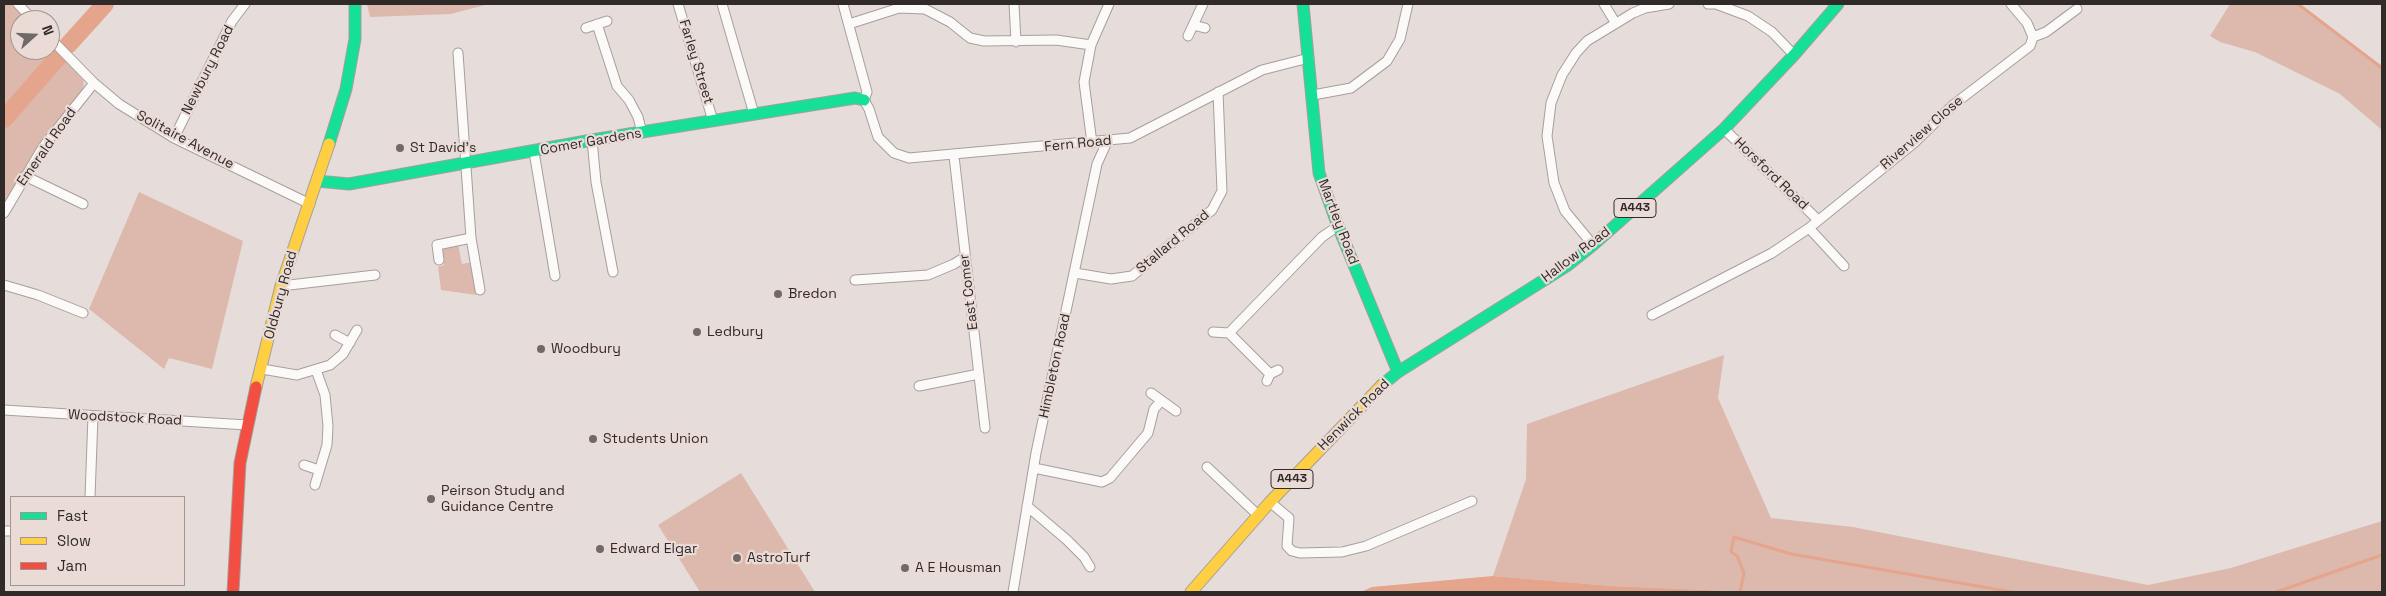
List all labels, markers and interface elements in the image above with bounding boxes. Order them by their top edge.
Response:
north arrow [10,10,60,60]
street label: Farley Street [675,18,717,106]
text: N [38,23,58,38]
street label: Newbury Road [178,23,238,117]
street label: Riverview Close [1877,93,1967,173]
street label: Emerald Road [14,105,80,189]
street label: Solitaire Avenue [133,107,237,173]
street label: Comer Gardens [539,125,643,159]
street label: Fern Road [1044,132,1112,156]
street label: Horsford Road [1730,134,1812,214]
place label: St David's [410,140,476,156]
marker: St David's [394,142,406,154]
street label: Martley Road [1314,177,1362,267]
road number: A443 [1614,198,1656,218]
street label: Stallard Road [1133,207,1213,277]
street label: Hallow Road [1538,224,1614,286]
street label: Oldbury Road [261,249,301,341]
street label: East Comer [956,253,982,331]
place label: Bredon [788,286,837,302]
marker: Bredon [772,288,784,300]
street label: Himbleton Road [1036,312,1074,420]
place label: Ledbury [707,324,763,340]
marker: Ledbury [691,326,703,338]
place label: Woodbury [551,341,621,357]
marker: Woodbury [535,343,547,355]
street label: Henwick Road [1315,376,1393,454]
street label: Woodstock Road [67,407,183,429]
place label: Students Union [603,431,708,447]
marker: Students Union [587,433,599,445]
road number: A443 [1271,469,1313,488]
place label: Peirson Study and Guidance Centre [441,483,565,516]
marker: Peirson Study and Guidance Centre [425,493,437,505]
legend [10,496,185,586]
text: Fast [57,506,88,525]
text: Slow [57,531,91,550]
place label: Edward Elgar [610,541,697,557]
marker: Edward Elgar [594,543,606,555]
place label: AstroTurf [747,550,810,566]
marker: AstroTurf [731,552,743,564]
text: Jam [57,556,87,575]
place label: A E Housman [915,560,1001,576]
marker: A E Housman [899,562,911,574]

